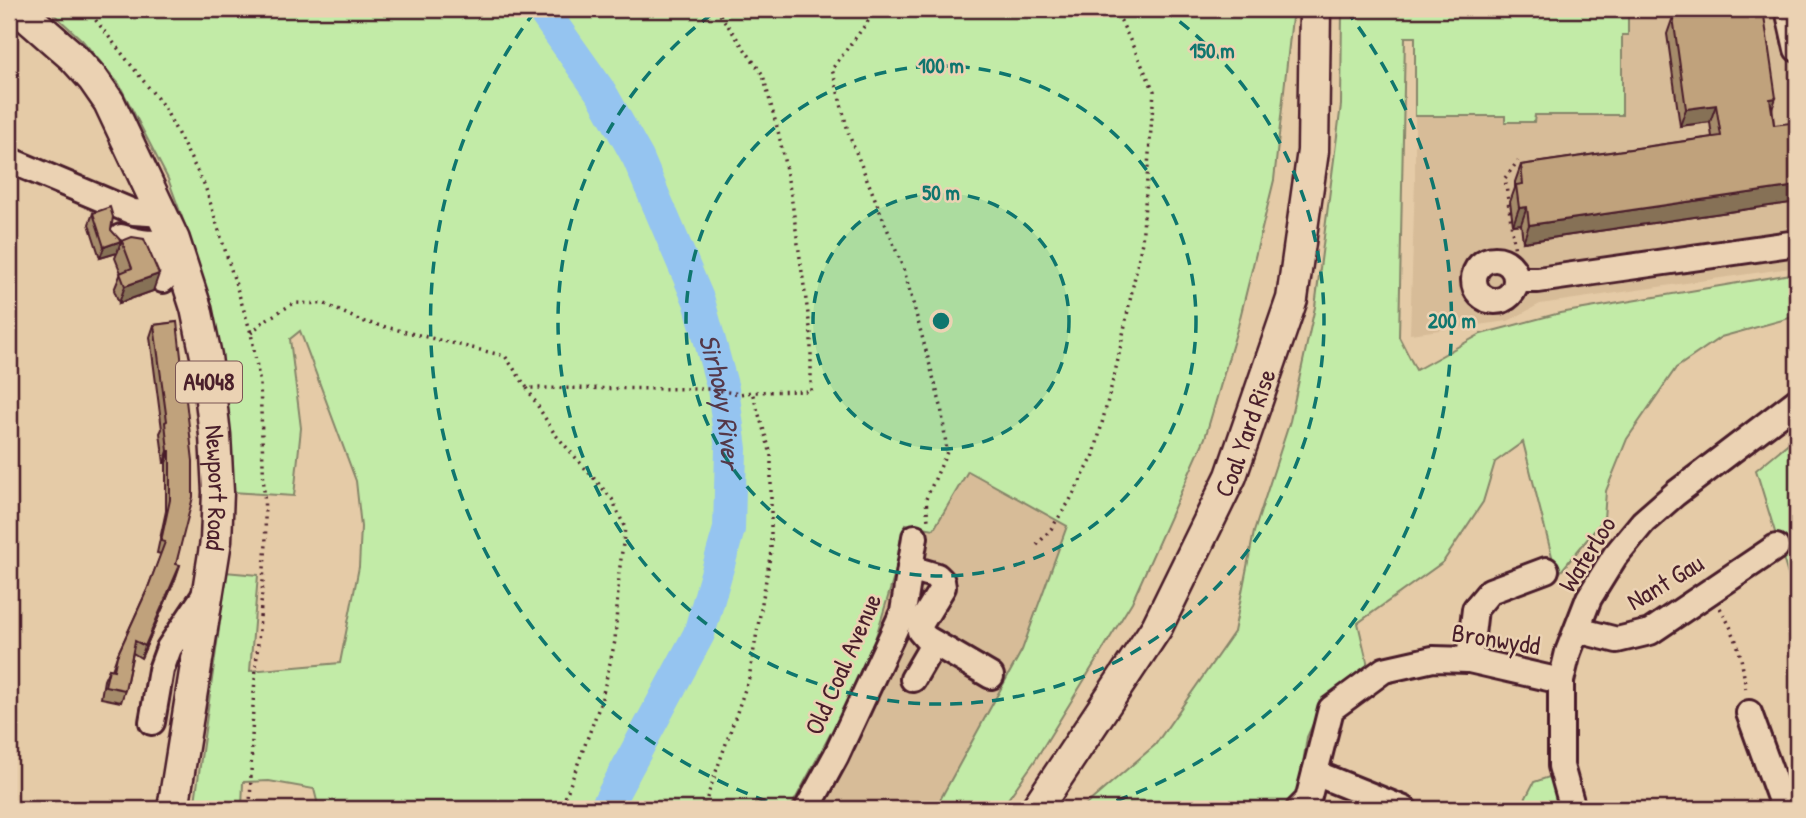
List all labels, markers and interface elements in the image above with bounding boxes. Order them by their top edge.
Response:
text: 150 m [1189,36,1235,65]
text: 100 m [918,51,964,80]
text: 50 m [922,178,960,207]
text: 200 m [1428,306,1476,335]
centre of rings [929,309,953,333]
water label: Sirhowy River [690,330,750,472]
road number: A4048 [176,362,242,402]
street label: Coal Yard Rise [1205,364,1284,503]
street label: Newport Road [197,423,236,553]
street label: Waterloo [1550,509,1624,598]
street label: Nant Gau [1620,545,1710,618]
street label: Old Coal Avenue [796,588,889,740]
street label: Bronwydd [1450,614,1543,663]

